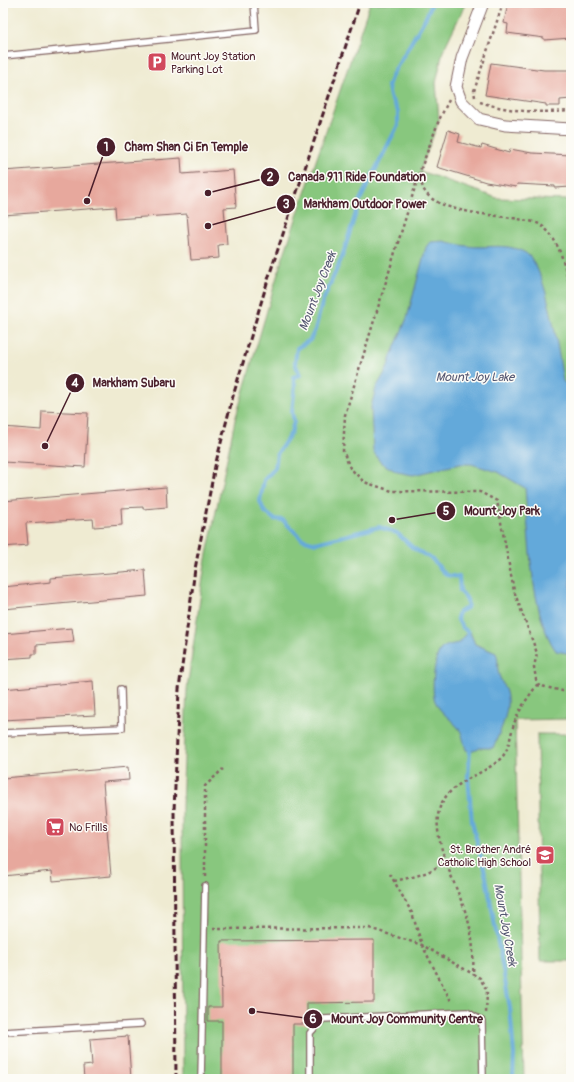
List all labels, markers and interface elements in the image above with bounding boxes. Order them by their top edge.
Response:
place label: Mount Joy Station Parking Lot [171,50,256,76]
parking icon: Mount Joy Station Parking Lot [146,51,168,73]
callout: Cham Shan Ci En Temple [96,135,256,159]
text: 1 [104,140,108,155]
text: Cham Shan Ci En Temple [124,140,249,155]
callout: Canada 911 Ride Foundation [260,165,434,189]
text: 2 [267,170,274,185]
text: Canada 911 Ride Foundation [288,170,426,185]
callout: Markham Outdoor Power [276,192,435,216]
text: 3 [283,197,290,212]
text: Markham Outdoor Power [303,197,427,212]
water label: Mount Joy Creek [296,248,340,333]
water label: Mount Joy Lake [436,370,515,385]
callout: Markham Subaru [65,371,184,395]
text: 4 [71,376,79,391]
text: Markham Subaru [93,376,175,391]
callout: Mount Joy Park [436,499,548,523]
text: 5 [443,504,450,519]
text: Mount Joy Park [464,504,541,519]
supermarket icon: No Frills [44,816,66,838]
place label: No Frills [69,821,107,834]
place label: St. Brother André Catholic High School [438,843,531,869]
school or university icon: St. Brother André Catholic High School [534,844,556,866]
water label: Mount Joy Creek [490,883,520,968]
callout: Mount Joy Community Centre [303,1007,491,1031]
text: 6 [310,1012,317,1027]
text: Mount Joy Community Centre [331,1012,484,1027]

